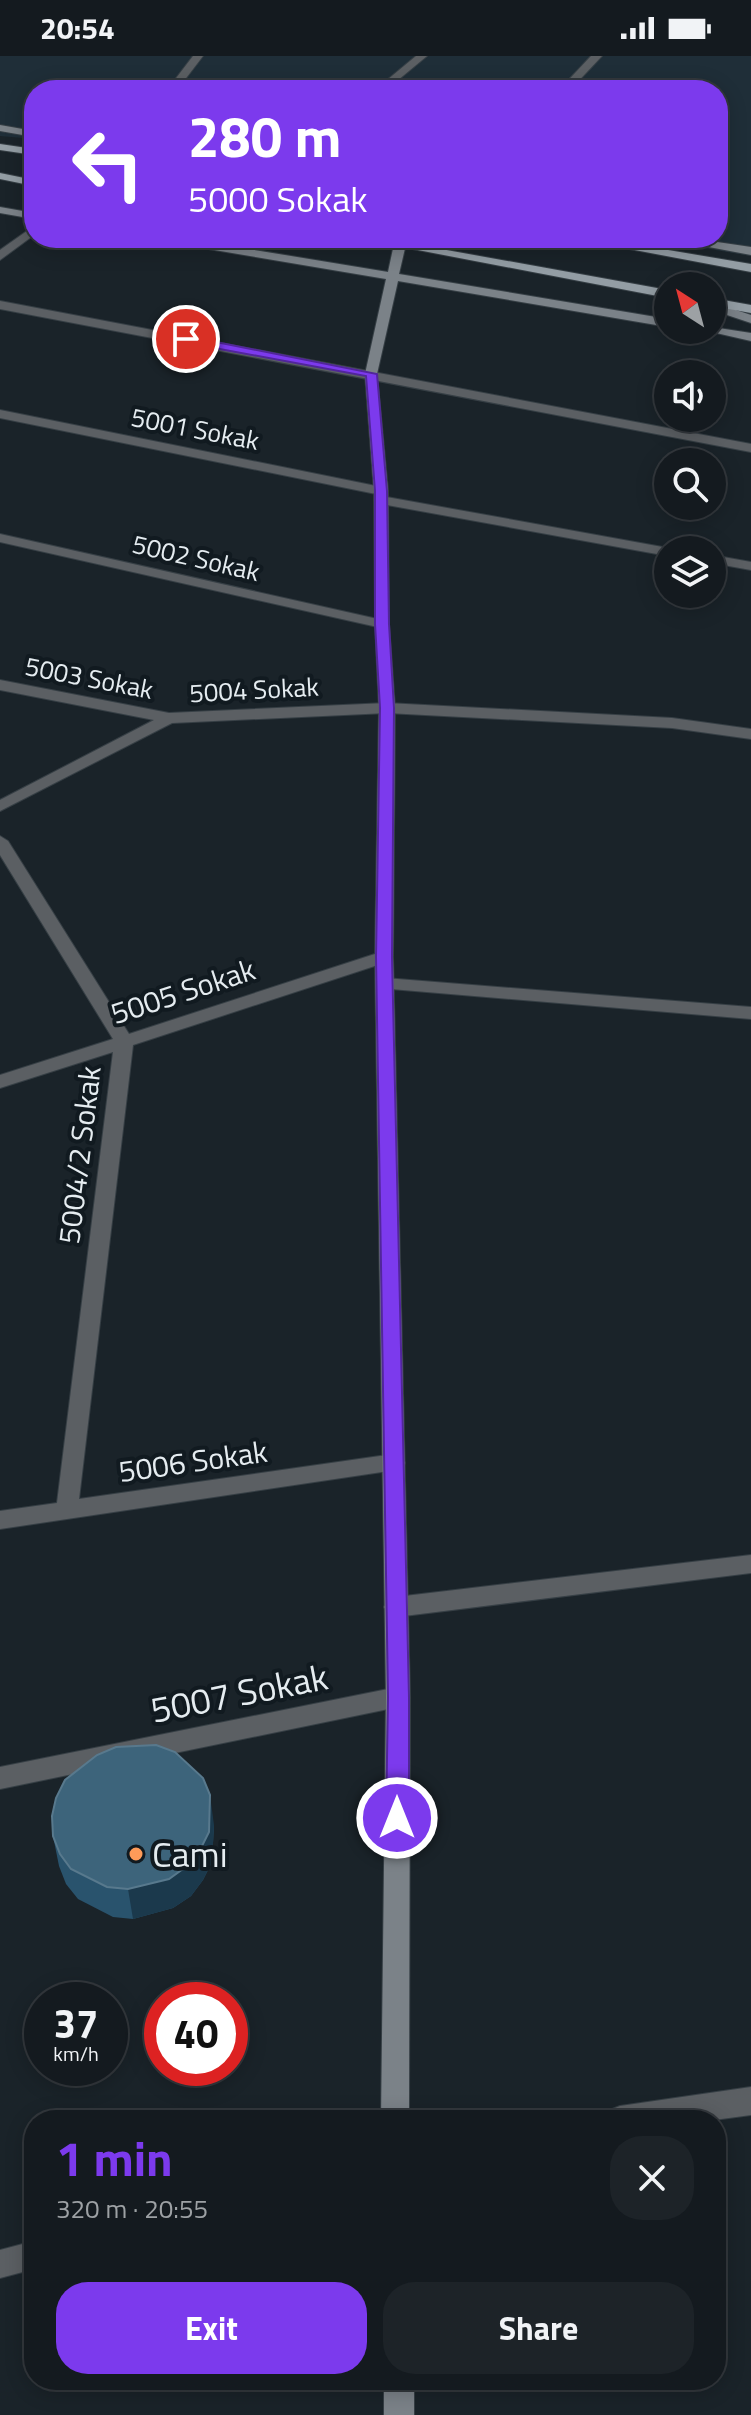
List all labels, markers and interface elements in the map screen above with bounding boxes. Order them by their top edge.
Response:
text: 20:54 [40,5,115,51]
text: 280 m [188,94,341,179]
icon: left [56,112,160,216]
text: 5000 Sokak [188,171,368,226]
north arrow [654,272,726,344]
map controls [654,272,726,608]
pin [152,305,220,373]
icon: arrive [164,317,208,361]
button: sound [654,360,726,432]
street label: 5001 Sokak [128,397,262,460]
button: search [654,448,726,520]
street label: 5002 Sokak [129,524,264,591]
button: layers [654,536,726,608]
street label: 5003 Sokak [22,646,156,709]
street label: 5004 Sokak [188,667,320,712]
street label: 5005 Sokak [104,946,261,1036]
street label: 5004/2 Sokak [45,1063,113,1246]
street label: 5006 Sokak [116,1428,270,1494]
street label: 5007 Sokak [146,1648,332,1737]
position arrow [355,1776,439,1860]
place label: Cami [152,1826,228,1881]
marker: Cami [127,1845,145,1863]
speed limit sign: 40 [144,1982,248,2086]
text: 37 [54,1993,98,2054]
text: km/h [53,2038,99,2069]
text: 1 min [56,2122,173,2195]
button: close [610,2136,694,2220]
text: 320 m · 20:55 [56,2189,208,2228]
button: Exit [56,2282,367,2374]
button: Share [383,2282,694,2374]

